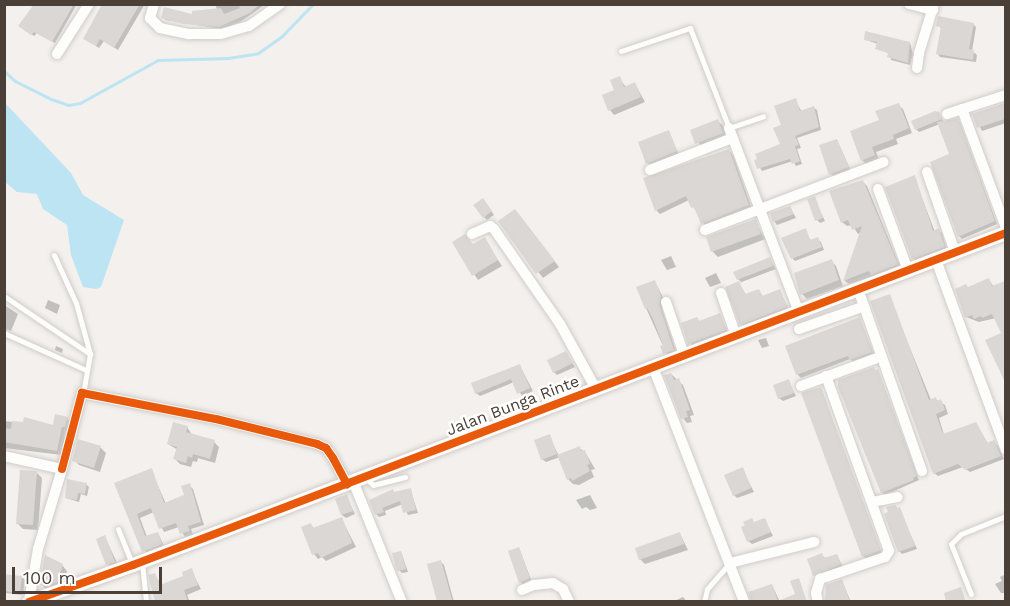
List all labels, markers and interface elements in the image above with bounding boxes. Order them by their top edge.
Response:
street label: Jalan Bunga Rinte [444,372,582,440]
scale bar [15,555,165,593]
text: 100 m [23,567,76,588]

